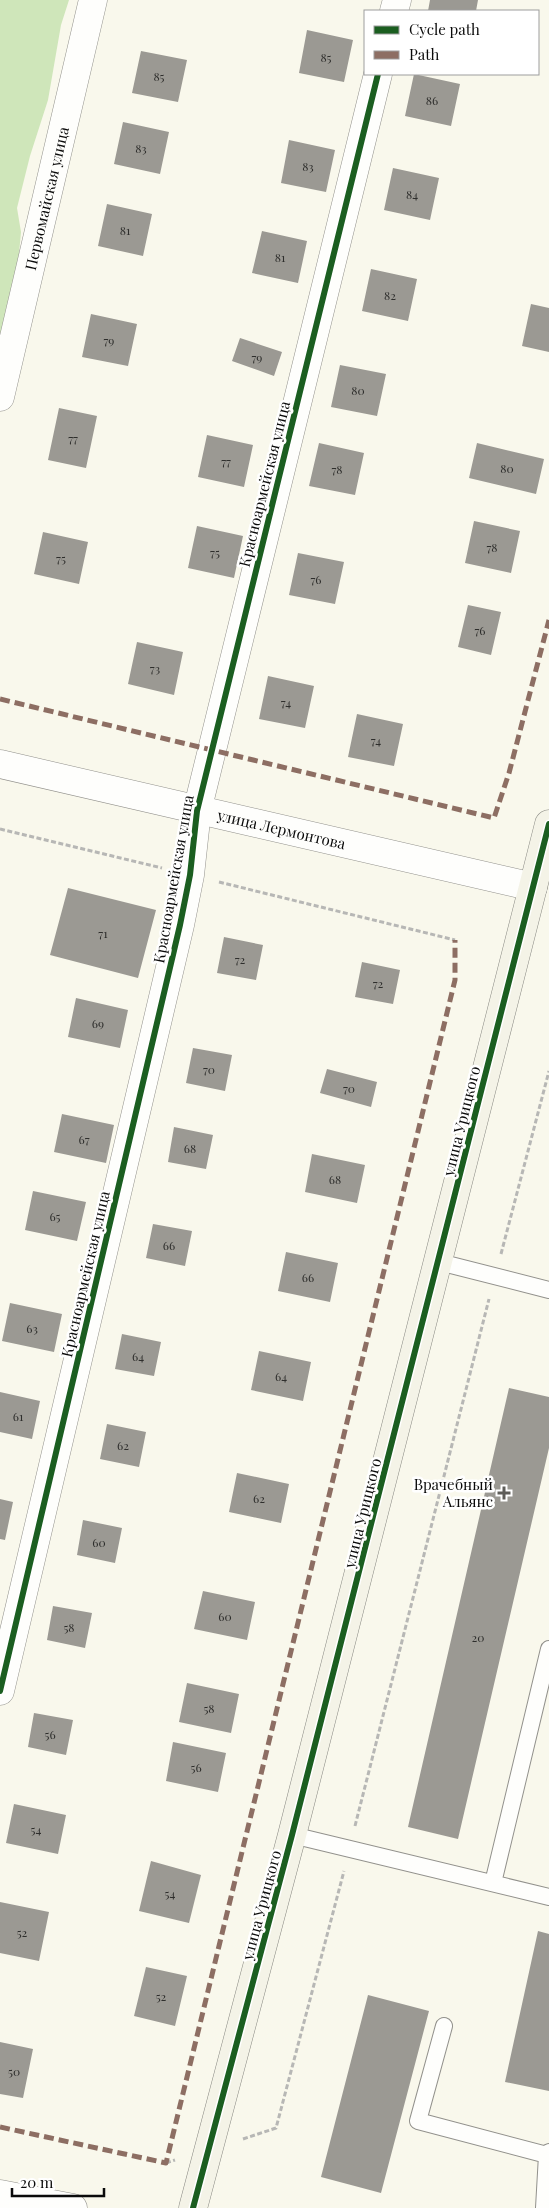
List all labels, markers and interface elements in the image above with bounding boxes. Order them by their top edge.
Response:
legend [364,10,539,75]
text: Cycle path [409,19,480,39]
text: Path [409,44,439,64]
house number: 85 [320,49,332,65]
house number: 85 [153,68,165,84]
house number: 86 [426,92,438,108]
street label: Первомайская улица [20,124,73,272]
house number: 83 [135,140,147,156]
house number: 83 [302,158,314,174]
house number: 84 [406,186,418,202]
house number: 81 [120,222,131,238]
house number: 81 [275,249,286,265]
house number: 82 [384,287,396,303]
house number: 79 [104,332,114,348]
house number: 79 [252,349,262,365]
house number: 80 [351,382,365,398]
street label: Красноармейская улица [234,398,294,569]
house number: 77 [68,430,78,446]
house number: 77 [221,453,231,469]
house number: 80 [500,460,514,476]
house number: 78 [331,461,343,477]
house number: 78 [486,539,498,555]
house number: 75 [210,544,220,560]
house number: 75 [56,550,66,566]
house number: 76 [310,571,322,587]
house number: 76 [474,622,486,638]
house number: 73 [150,660,160,676]
house number: 74 [281,694,291,710]
house number: 74 [371,732,381,748]
street label: Красноармейская улица [148,793,198,965]
street label: улица Лермонтова [215,804,348,854]
house number: 71 [98,925,108,941]
house number: 72 [235,951,246,967]
house number: 72 [373,975,384,991]
house number: 69 [92,1015,104,1031]
house number: 70 [203,1061,215,1077]
street label: улица Урицкого [437,1064,484,1179]
house number: 70 [343,1080,355,1096]
house number: 67 [78,1131,90,1147]
house number: 68 [184,1140,196,1156]
house number: 68 [329,1171,341,1187]
street label: Красноармейская улица [56,1188,114,1359]
house number: 65 [49,1208,61,1224]
house number: 66 [163,1237,175,1253]
house number: 66 [302,1269,314,1285]
house number: 63 [26,1320,38,1336]
house number: 64 [132,1348,144,1364]
house number: 64 [275,1368,287,1384]
house number: 61 [13,1408,24,1424]
house number: 62 [117,1437,129,1453]
street label: улица Урицкого [338,1456,385,1571]
place label: Врачебный Альянс [414,1474,493,1511]
marker: Врачебный Альянс [497,1486,511,1500]
house number: 62 [253,1490,265,1506]
house number: 60 [92,1534,106,1550]
house number: 60 [218,1608,232,1624]
house number: 58 [63,1619,75,1635]
house number: 20 [472,1629,484,1645]
house number: 58 [203,1700,215,1716]
house number: 56 [44,1726,56,1742]
house number: 56 [190,1759,202,1775]
house number: 54 [31,1821,42,1837]
street label: улица Урицкого [237,1848,285,1963]
house number: 54 [165,1885,176,1901]
house number: 52 [17,1924,28,1940]
house number: 52 [156,1988,167,2004]
house number: 50 [8,2063,20,2079]
scale bar [12,2166,105,2198]
text: 20 m [20,2172,54,2192]

